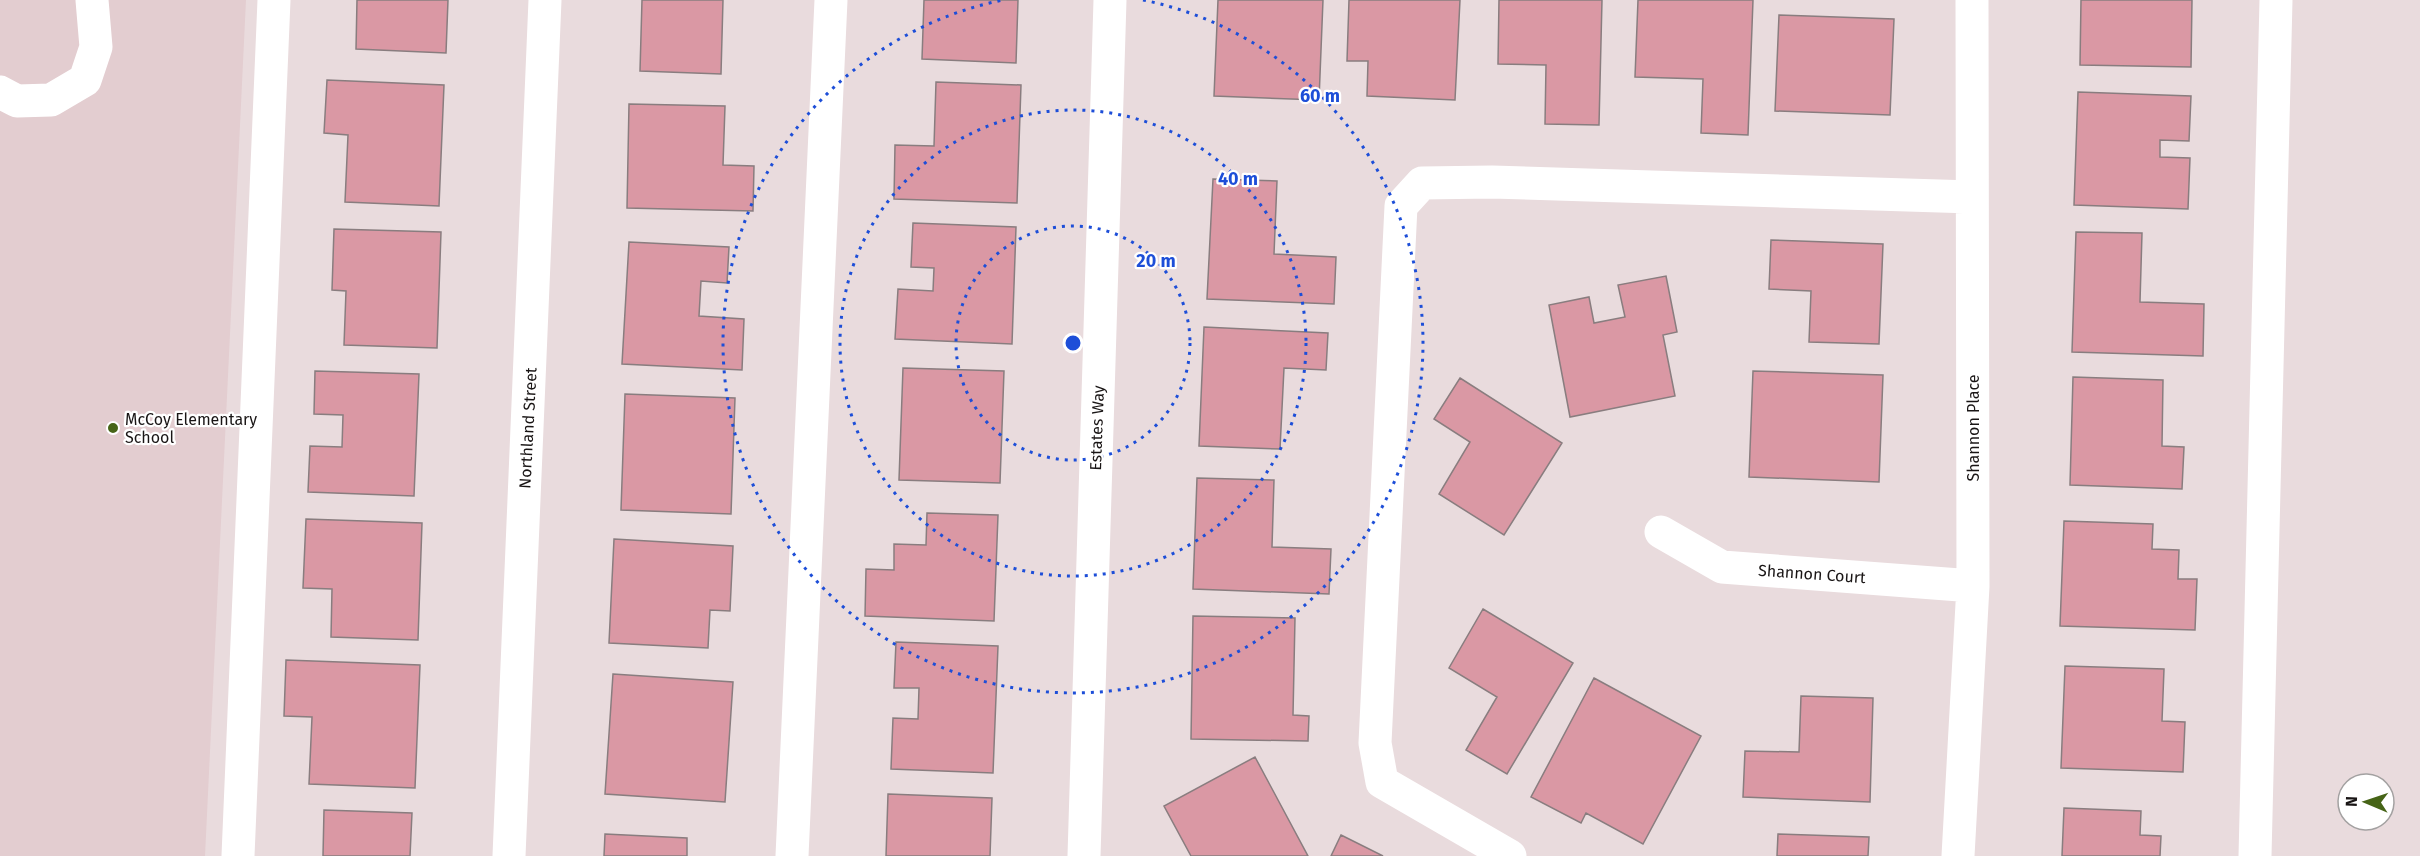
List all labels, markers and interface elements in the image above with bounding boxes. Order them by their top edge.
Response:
text: 60 m [1300,85,1340,107]
text: 40 m [1218,168,1258,190]
text: 20 m [1136,250,1176,272]
centre of rings [1063,333,1083,353]
street label: Northland Street [515,367,541,489]
street label: Shannon Place [1964,374,1983,482]
street label: Estates Way [1086,385,1108,471]
place label: McCoy Elementary School [125,410,257,447]
marker: McCoy Elementary School [106,421,120,435]
street label: Shannon Court [1758,561,1867,587]
north arrow [2336,772,2396,832]
text: N [2342,796,2361,807]

